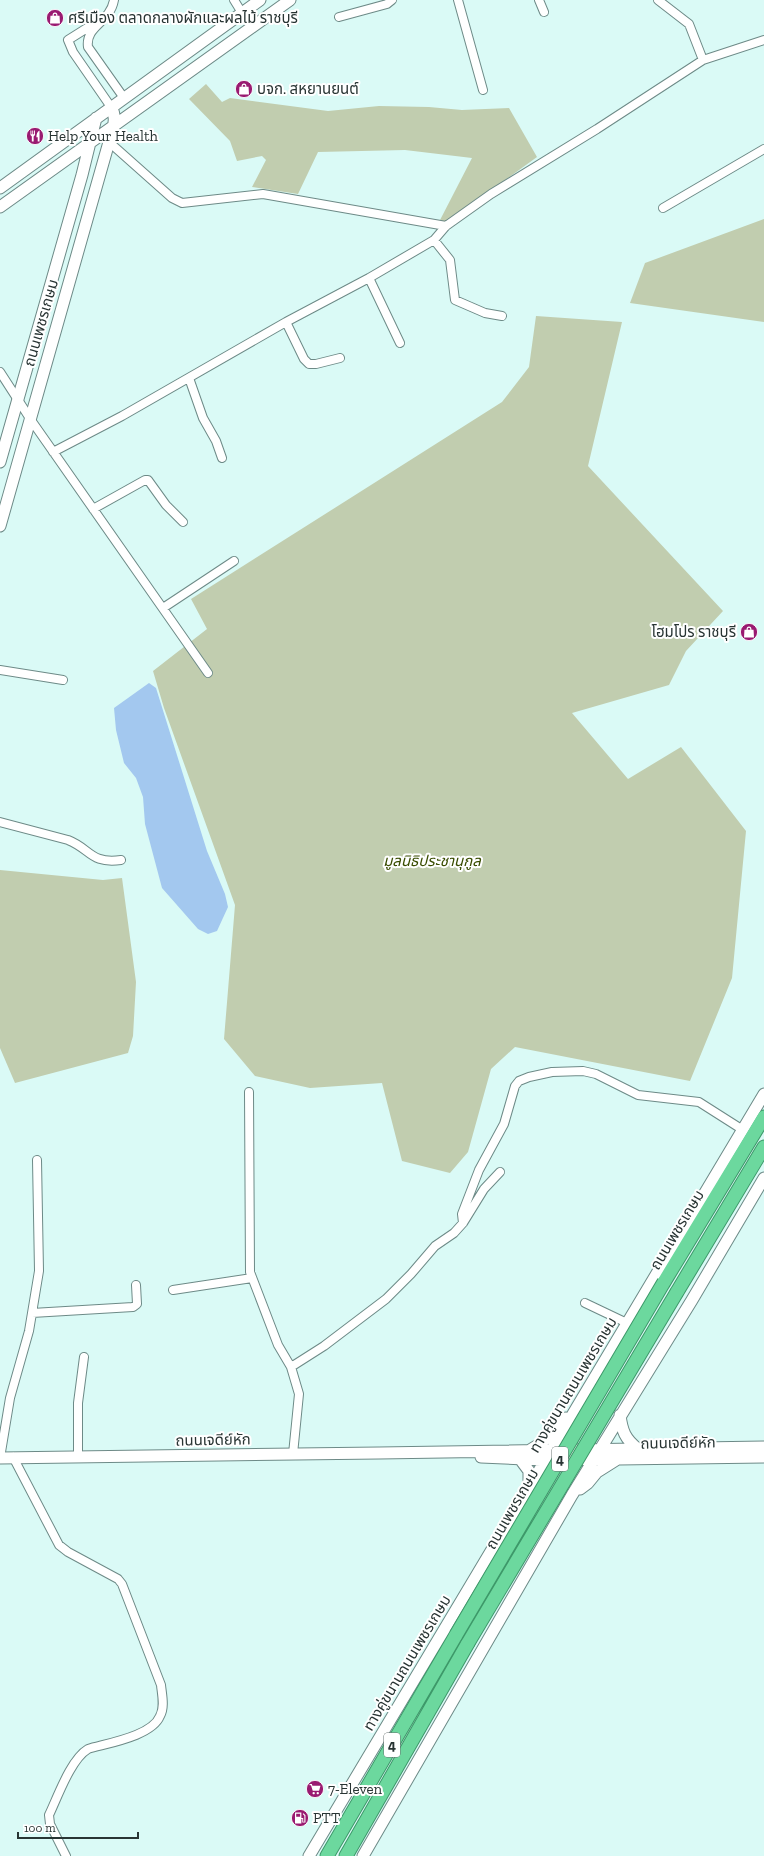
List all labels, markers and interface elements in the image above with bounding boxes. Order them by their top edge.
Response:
shop icon: ศรีเมือง ตลาดกลางผักและผลไม้ ราชบุรี [45,8,65,28]
place label: ศรีเมือง ตลาดกลางผักและผลไม้ ราชบุรี [68,9,298,27]
shop icon: บจก. สหยานยนต์ [234,79,254,99]
place label: บจก. สหยานยนต์ [257,80,359,98]
restaurant icon: Help Your Health [25,126,45,146]
place label: Help Your Health [48,127,159,145]
street label: ถนนเพชรเกษม [20,277,62,369]
shop icon: โฮมโปร ราชบุรี [739,622,759,642]
place label: โฮมโปร ราชบุรี [652,623,736,641]
park label: มูลนิธิประชานุกูล [383,852,481,870]
street label: ถนนเพชรเกษม [646,1187,708,1273]
street label: ทางคู่ขนานถนนเพชรเกษม [525,1314,621,1456]
street label: ถนนเจดีย์หัก [175,1430,251,1450]
street label: ถนนเจดีย์หัก [640,1433,716,1453]
road number: 4 [552,1447,568,1471]
street label: ถนนเพชรเกษม [482,1466,542,1552]
street label: ทางคู่ขนานถนนเพชรเกษม [359,1592,455,1734]
road number: 4 [384,1733,400,1757]
supermarket icon: 7-Eleven [305,1779,325,1799]
place label: 7-Eleven [328,1780,383,1798]
fuel station icon: PTT [290,1808,310,1828]
place label: PTT [313,1809,340,1827]
scale bar [18,1814,138,1840]
text: 100 m [24,1821,56,1835]

